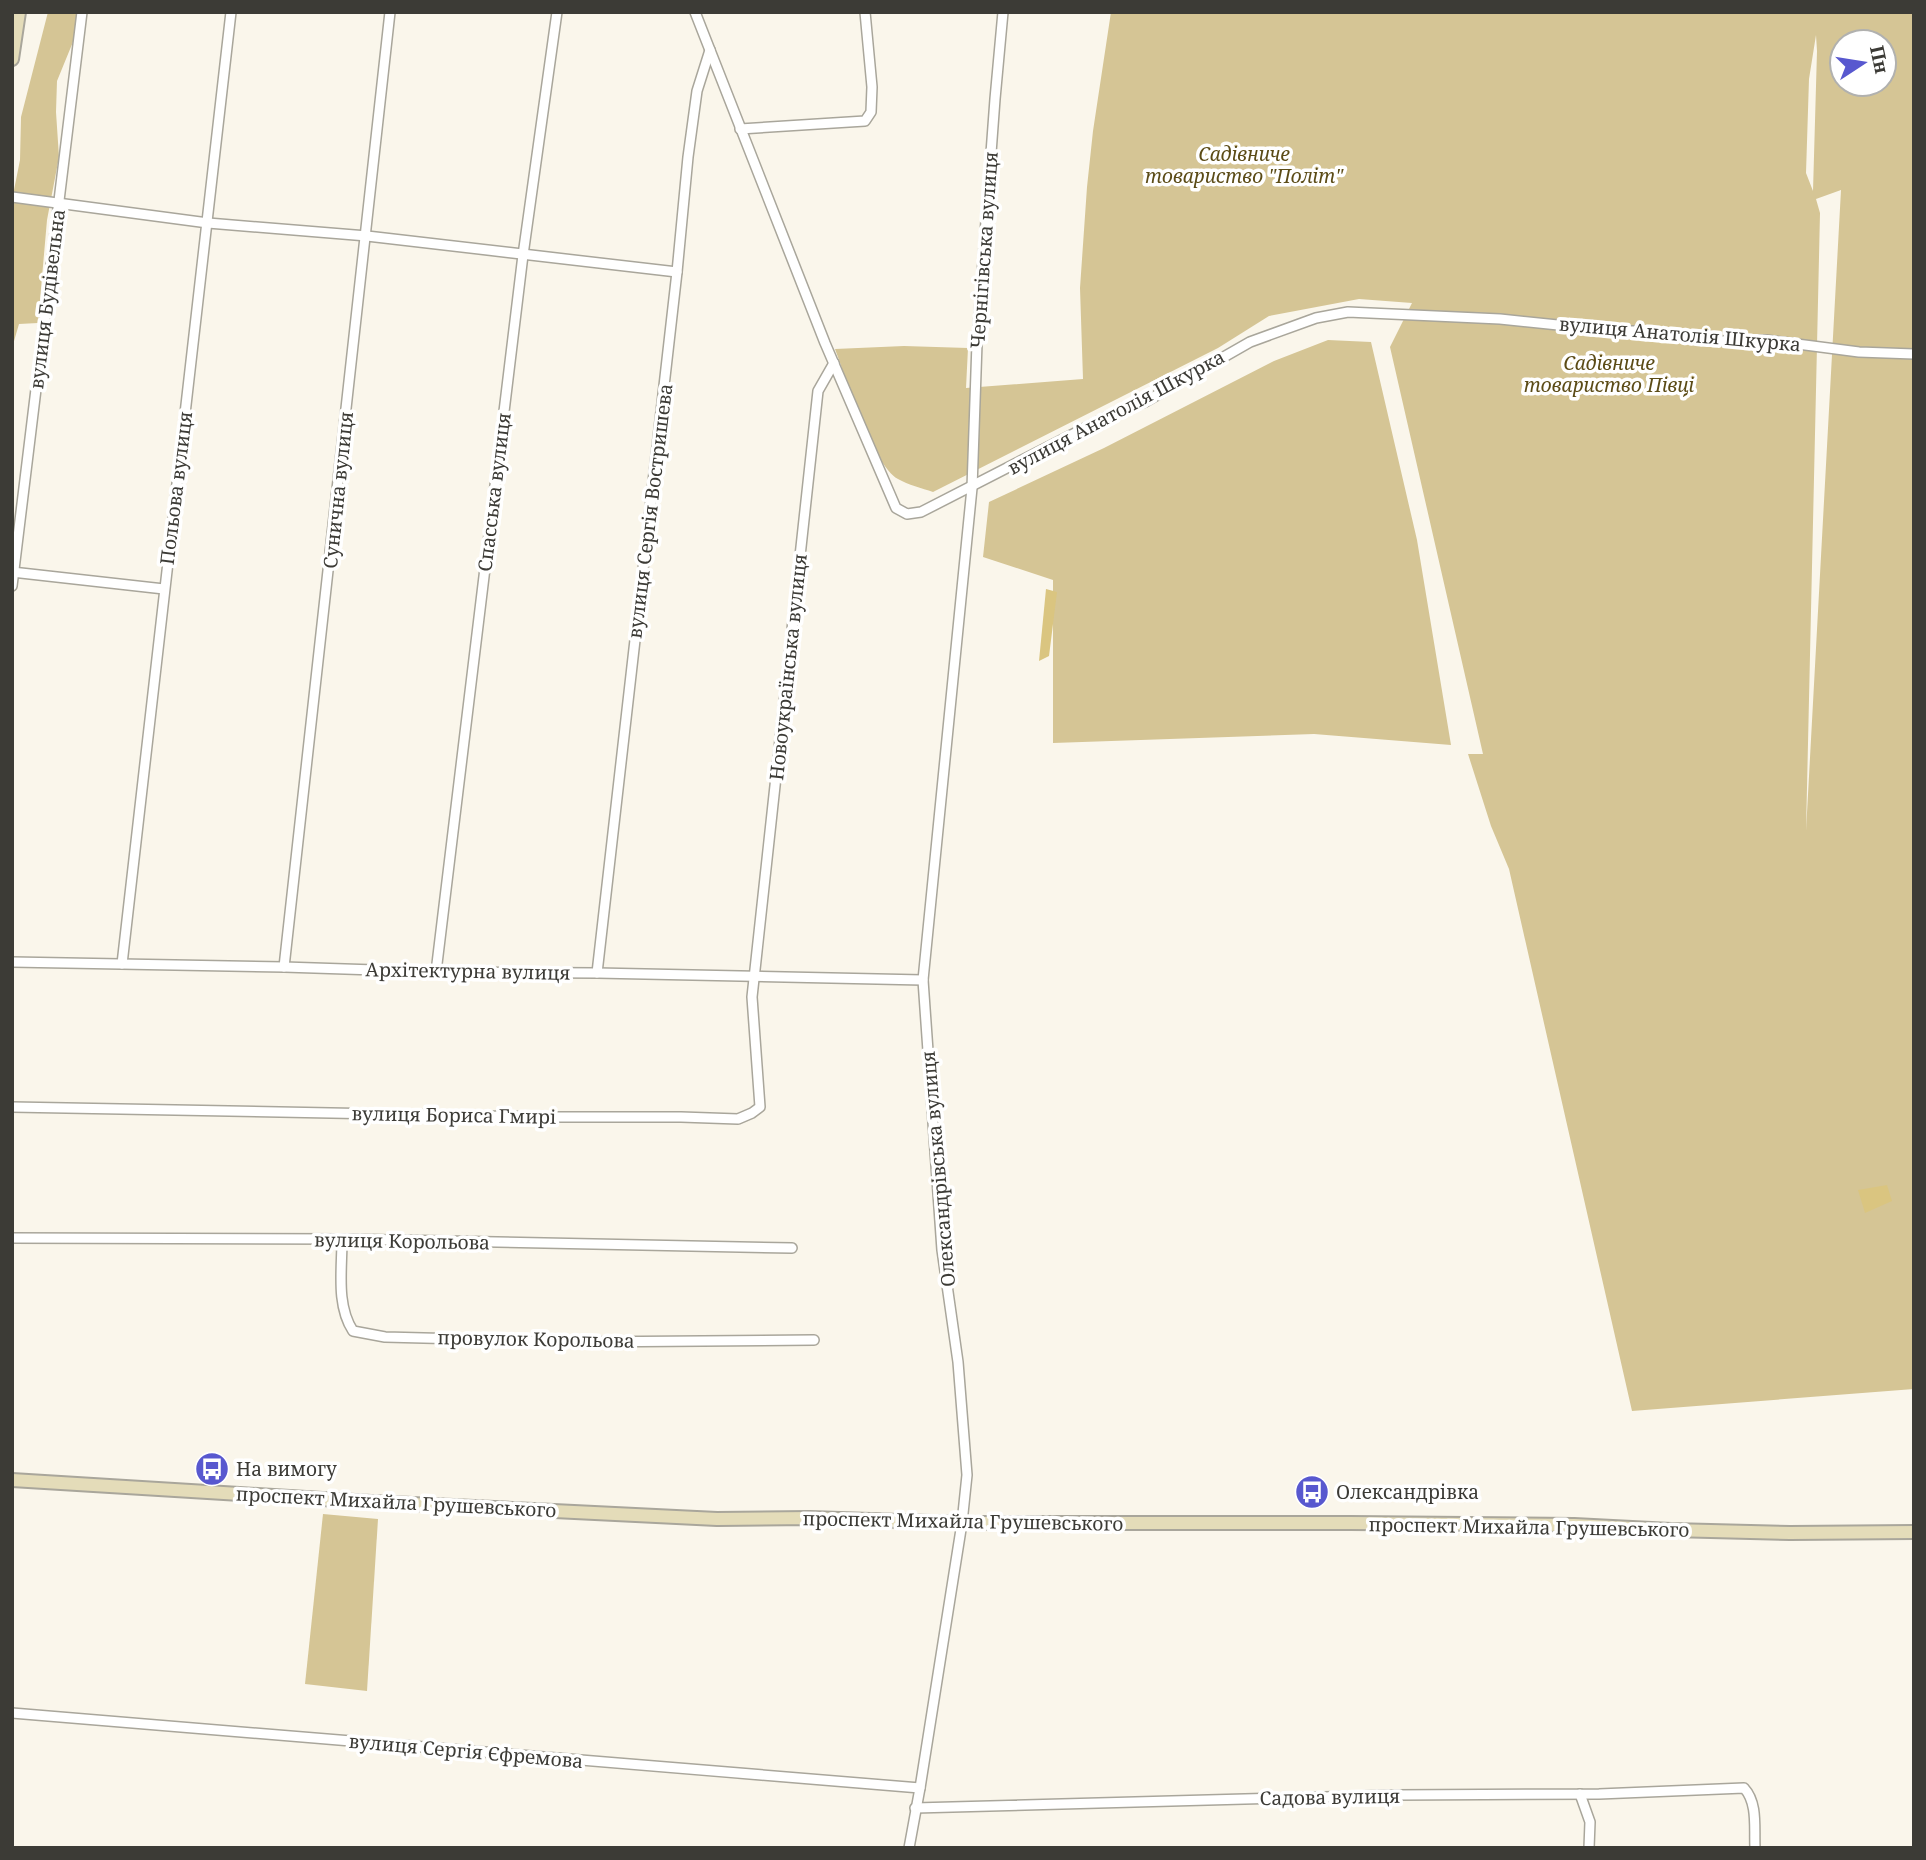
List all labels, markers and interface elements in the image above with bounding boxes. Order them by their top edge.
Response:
north arrow [1828,28,1898,98]
text: Пн [1864,43,1895,76]
park label: Садівниче товариство "Політ" [1145,141,1344,189]
street label: Чернігівська вулиця [964,150,1004,350]
street label: вулиця Будівельна [23,207,71,391]
street label: вулиця Анатолія Шкурка [1558,310,1802,358]
street label: вулиця Анатолія Шкурка [1003,344,1229,480]
park label: Садівниче товариство Півці [1524,350,1695,398]
street label: вулиця Сергія Востришева [621,382,679,640]
street label: Польова вулиця [154,410,198,566]
street label: Сунична вулиця [317,410,359,570]
street label: Спасська вулиця [471,411,517,573]
street label: Новоукраїнська вулиця [763,552,813,782]
street label: Архітектурна вулиця [365,956,571,986]
street label: Олександрівська вулиця [915,1050,961,1288]
street label: вулиця Бориса Гмирі [351,1100,557,1130]
street label: вулиця Корольова [314,1226,490,1256]
street label: провулок Корольова [437,1324,635,1354]
bus stop icon: На вимогу [193,1450,231,1488]
place label: На вимогу [236,1456,337,1482]
bus stop icon: Олександрівка [1293,1473,1331,1511]
place label: Олександрівка [1336,1479,1479,1505]
street label: проспект Михайла Грушевського [235,1481,557,1523]
street label: проспект Михайла Грушевського [802,1505,1124,1537]
street label: проспект Михайла Грушевського [1368,1511,1690,1543]
street label: вулиця Сергія Єфремова [348,1728,584,1774]
street label: Садова вулиця [1259,1783,1401,1811]

